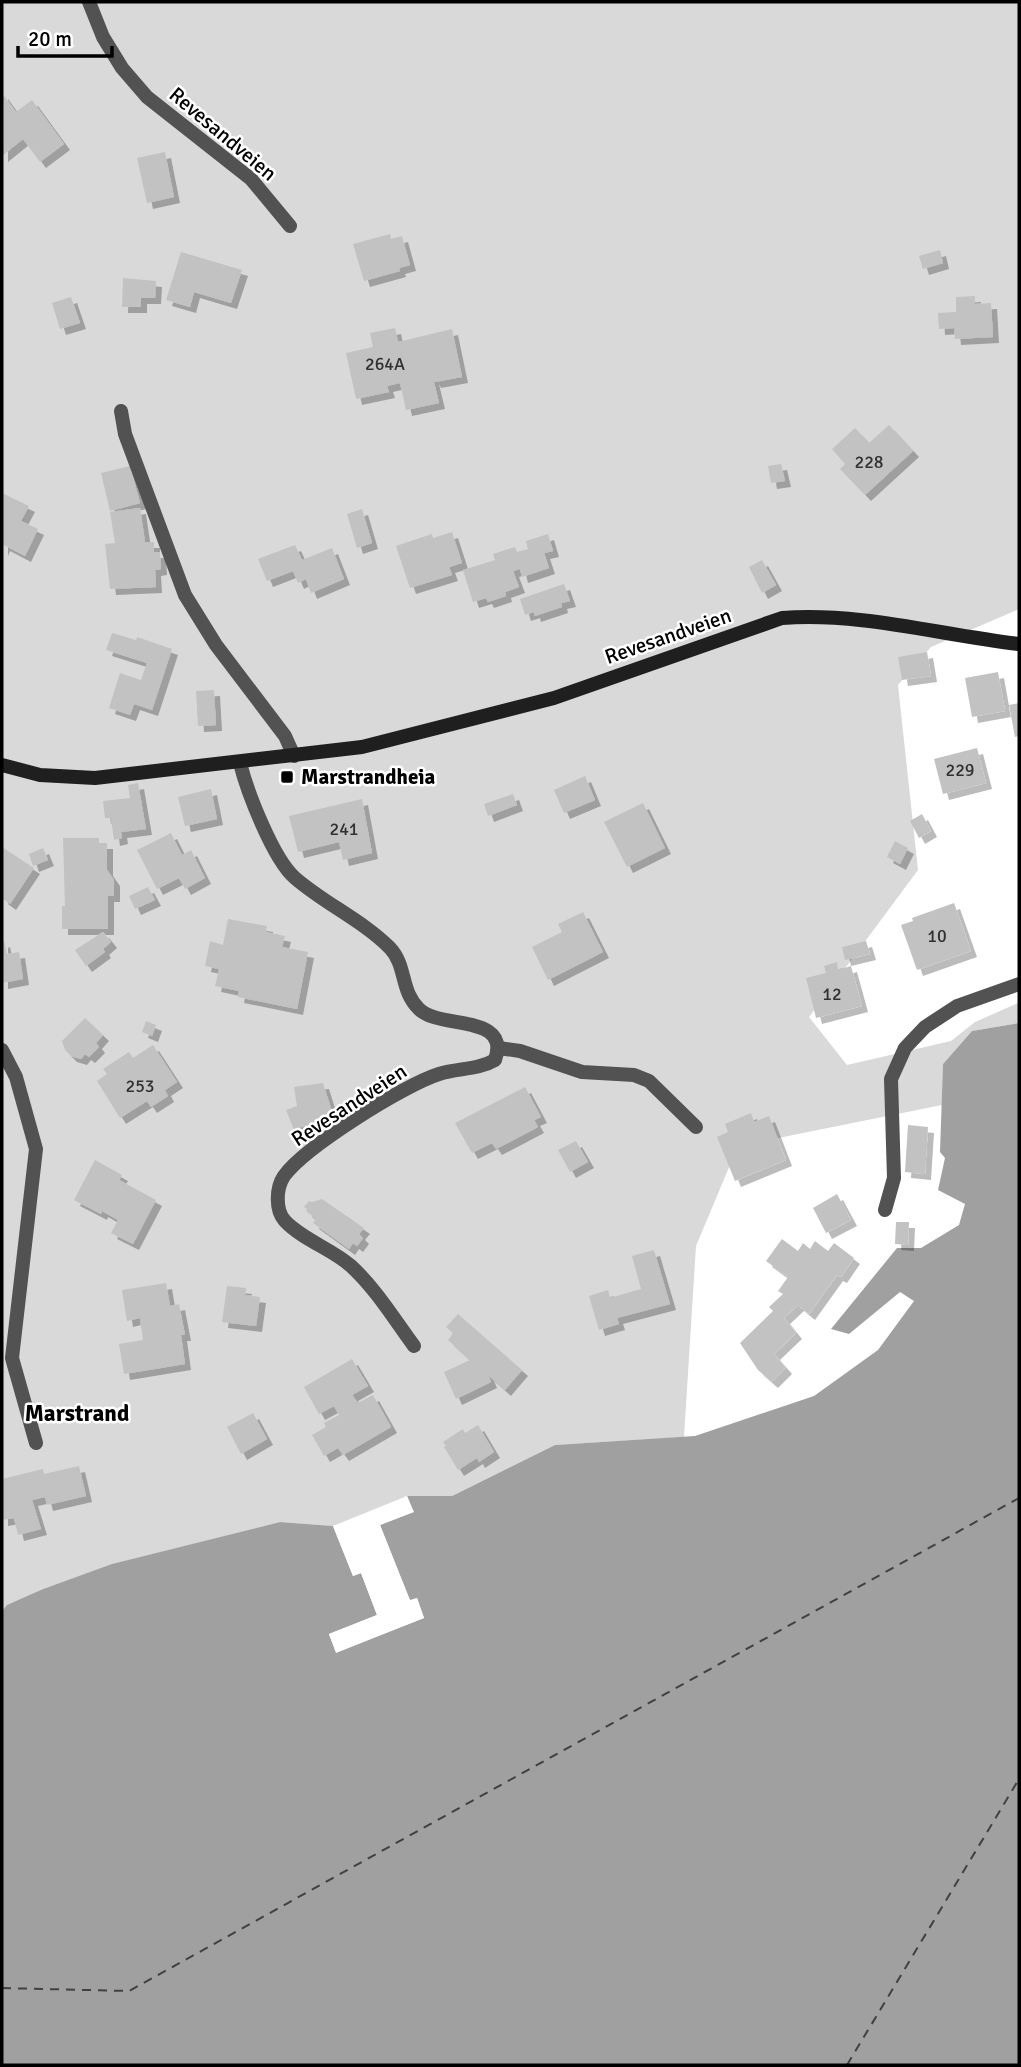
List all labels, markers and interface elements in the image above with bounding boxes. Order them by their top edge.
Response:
scale bar [18,14,112,58]
text: 20 m [28,26,72,52]
street label: Revesandveien [164,82,282,186]
house number: 264A [365,353,405,375]
house number: 228 [854,451,884,473]
street label: Revesandveien [601,602,735,670]
house number: 229 [945,759,975,781]
place label: Marstrandheia [301,764,436,790]
marker: Marstrandheia [279,769,295,785]
house number: 241 [329,818,359,840]
house number: 10 [927,925,947,947]
house number: 12 [822,983,842,1005]
street label: Revesandveien [286,1058,412,1152]
house number: 253 [125,1075,155,1097]
district label: Marstrand [25,1399,129,1428]

